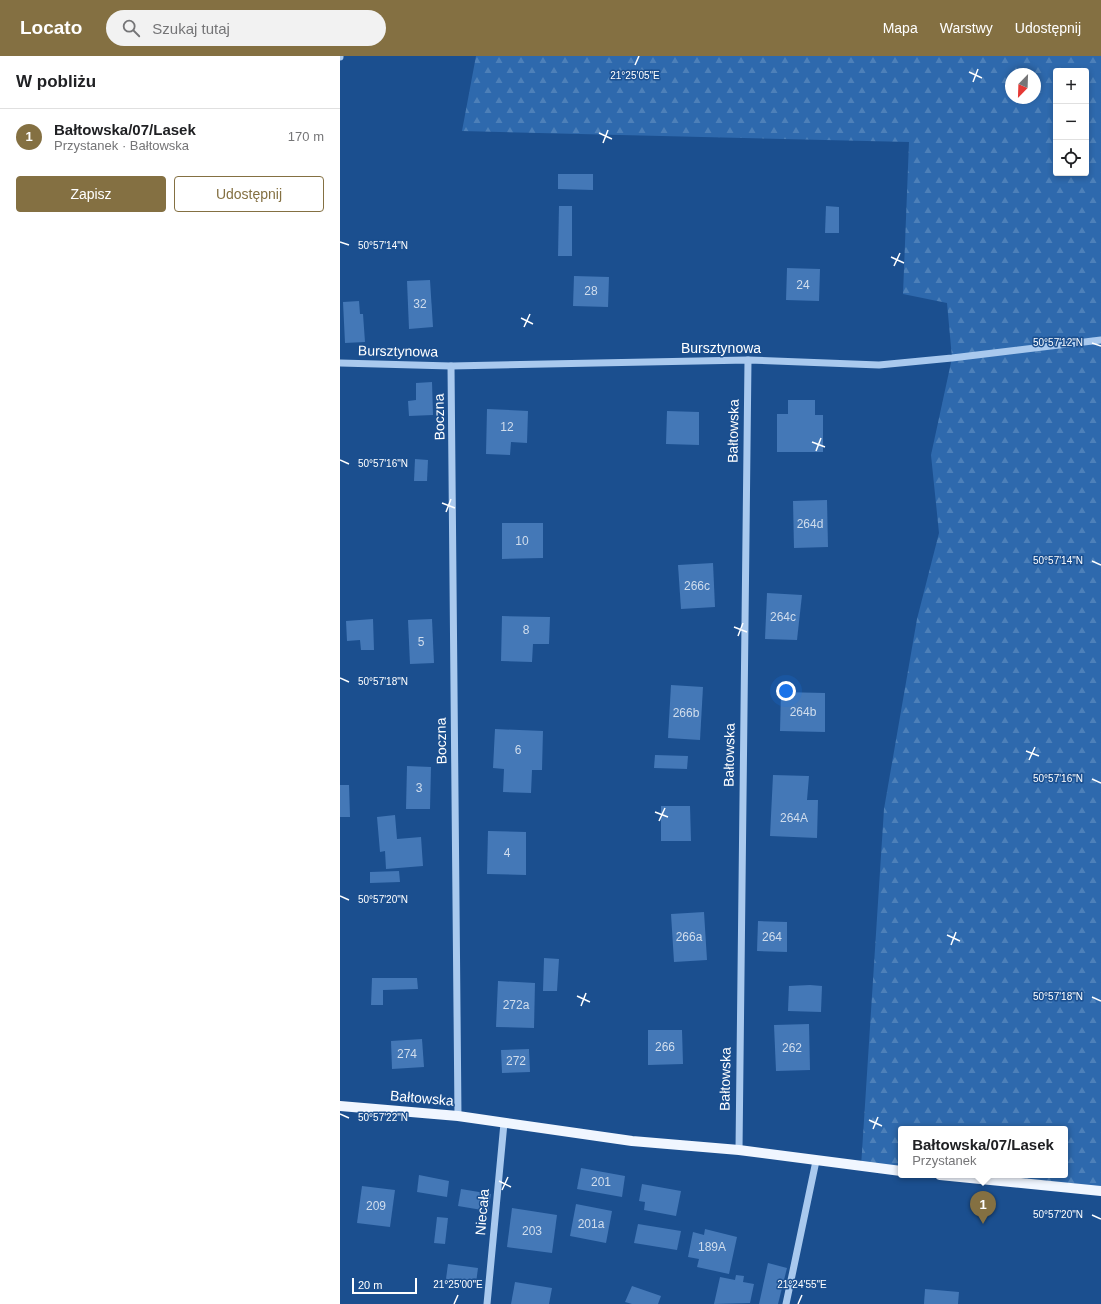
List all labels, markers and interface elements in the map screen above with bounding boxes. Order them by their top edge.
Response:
search box [106,10,386,46]
text: Locato [20,17,82,38]
icon: search [120,17,142,39]
text: Szukaj tutaj [152,20,230,37]
text: Mapa [883,20,918,36]
text: Warstwy [940,20,993,36]
text: Udostępnij [1015,20,1081,36]
north arrow [1005,68,1041,104]
map controls [1053,68,1089,176]
button: + [1053,68,1089,104]
text: 21°25'05"E [610,70,660,81]
text: W pobliżu [16,72,96,91]
button: − [1053,104,1089,140]
text: Bałtowska/07/Lasek [54,121,196,138]
text: 1 [25,129,33,144]
text: 170 m [288,129,324,144]
text: Przystanek · Bałtowska [54,138,189,153]
button: locate [1053,140,1089,176]
button: Zapisz [16,176,166,212]
button: Udostępnij [174,176,324,212]
text: 50°57'14"N [358,240,408,251]
house number: 24 [796,278,810,292]
house number: 28 [584,284,598,298]
house number: 32 [413,297,427,311]
text: 50°57'12"N [1033,337,1083,348]
street label: Bursztynowa [681,340,761,356]
street label: Bursztynowa [358,342,438,360]
street label: Boczna [431,393,447,440]
street label: Bałtowska [724,399,742,463]
house number: 12 [500,420,514,434]
text: 50°57'16"N [358,458,408,469]
house number: 264d [797,517,823,531]
house number: 10 [515,534,529,548]
text: 50°57'14"N [1033,555,1083,566]
house number: 266c [684,579,710,593]
house number: 264c [770,610,796,624]
house number: 8 [523,623,530,637]
house number: 5 [418,635,425,649]
text: 50°57'18"N [358,676,408,687]
your location [776,681,796,701]
house number: 264b [790,705,817,719]
house number: 266b [673,706,700,720]
street label: Boczna [433,717,449,764]
street label: Bałtowska [720,723,738,787]
house number: 6 [515,743,522,757]
text: 50°57'16"N [1033,773,1083,784]
house number: 3 [416,781,423,795]
house number: 264A [780,811,808,825]
house number: 4 [504,846,511,860]
text: 50°57'20"N [358,894,408,905]
house number: 266a [676,930,703,944]
house number: 264 [762,930,782,944]
text: 50°57'18"N [1033,991,1083,1002]
house number: 272a [503,998,530,1012]
house number: 266 [655,1040,675,1054]
house number: 262 [782,1041,802,1055]
house number: 274 [397,1047,417,1061]
street label: Bałtowska [716,1047,734,1111]
house number: 272 [506,1054,526,1068]
street label: Bałtowska [390,1087,455,1109]
text: 50°57'22"N [358,1112,408,1123]
popup [898,1126,1068,1178]
text: Bałtowska/07/Lasek [912,1136,1054,1153]
text: Przystanek [912,1153,976,1168]
house number: 201 [591,1175,611,1189]
street label: Niecała [472,1188,492,1236]
pin: 1 [970,1191,996,1224]
house number: 209 [366,1199,386,1213]
text: 50°57'20"N [1033,1209,1083,1220]
house number: 201a [578,1217,605,1231]
house number: 203 [522,1224,542,1238]
house number: 189A [698,1240,726,1254]
scale bar [352,1276,417,1295]
text: 20 m [358,1279,382,1291]
text: 21°25'00"E [433,1279,483,1290]
text: 21°24'55"E [777,1279,827,1290]

